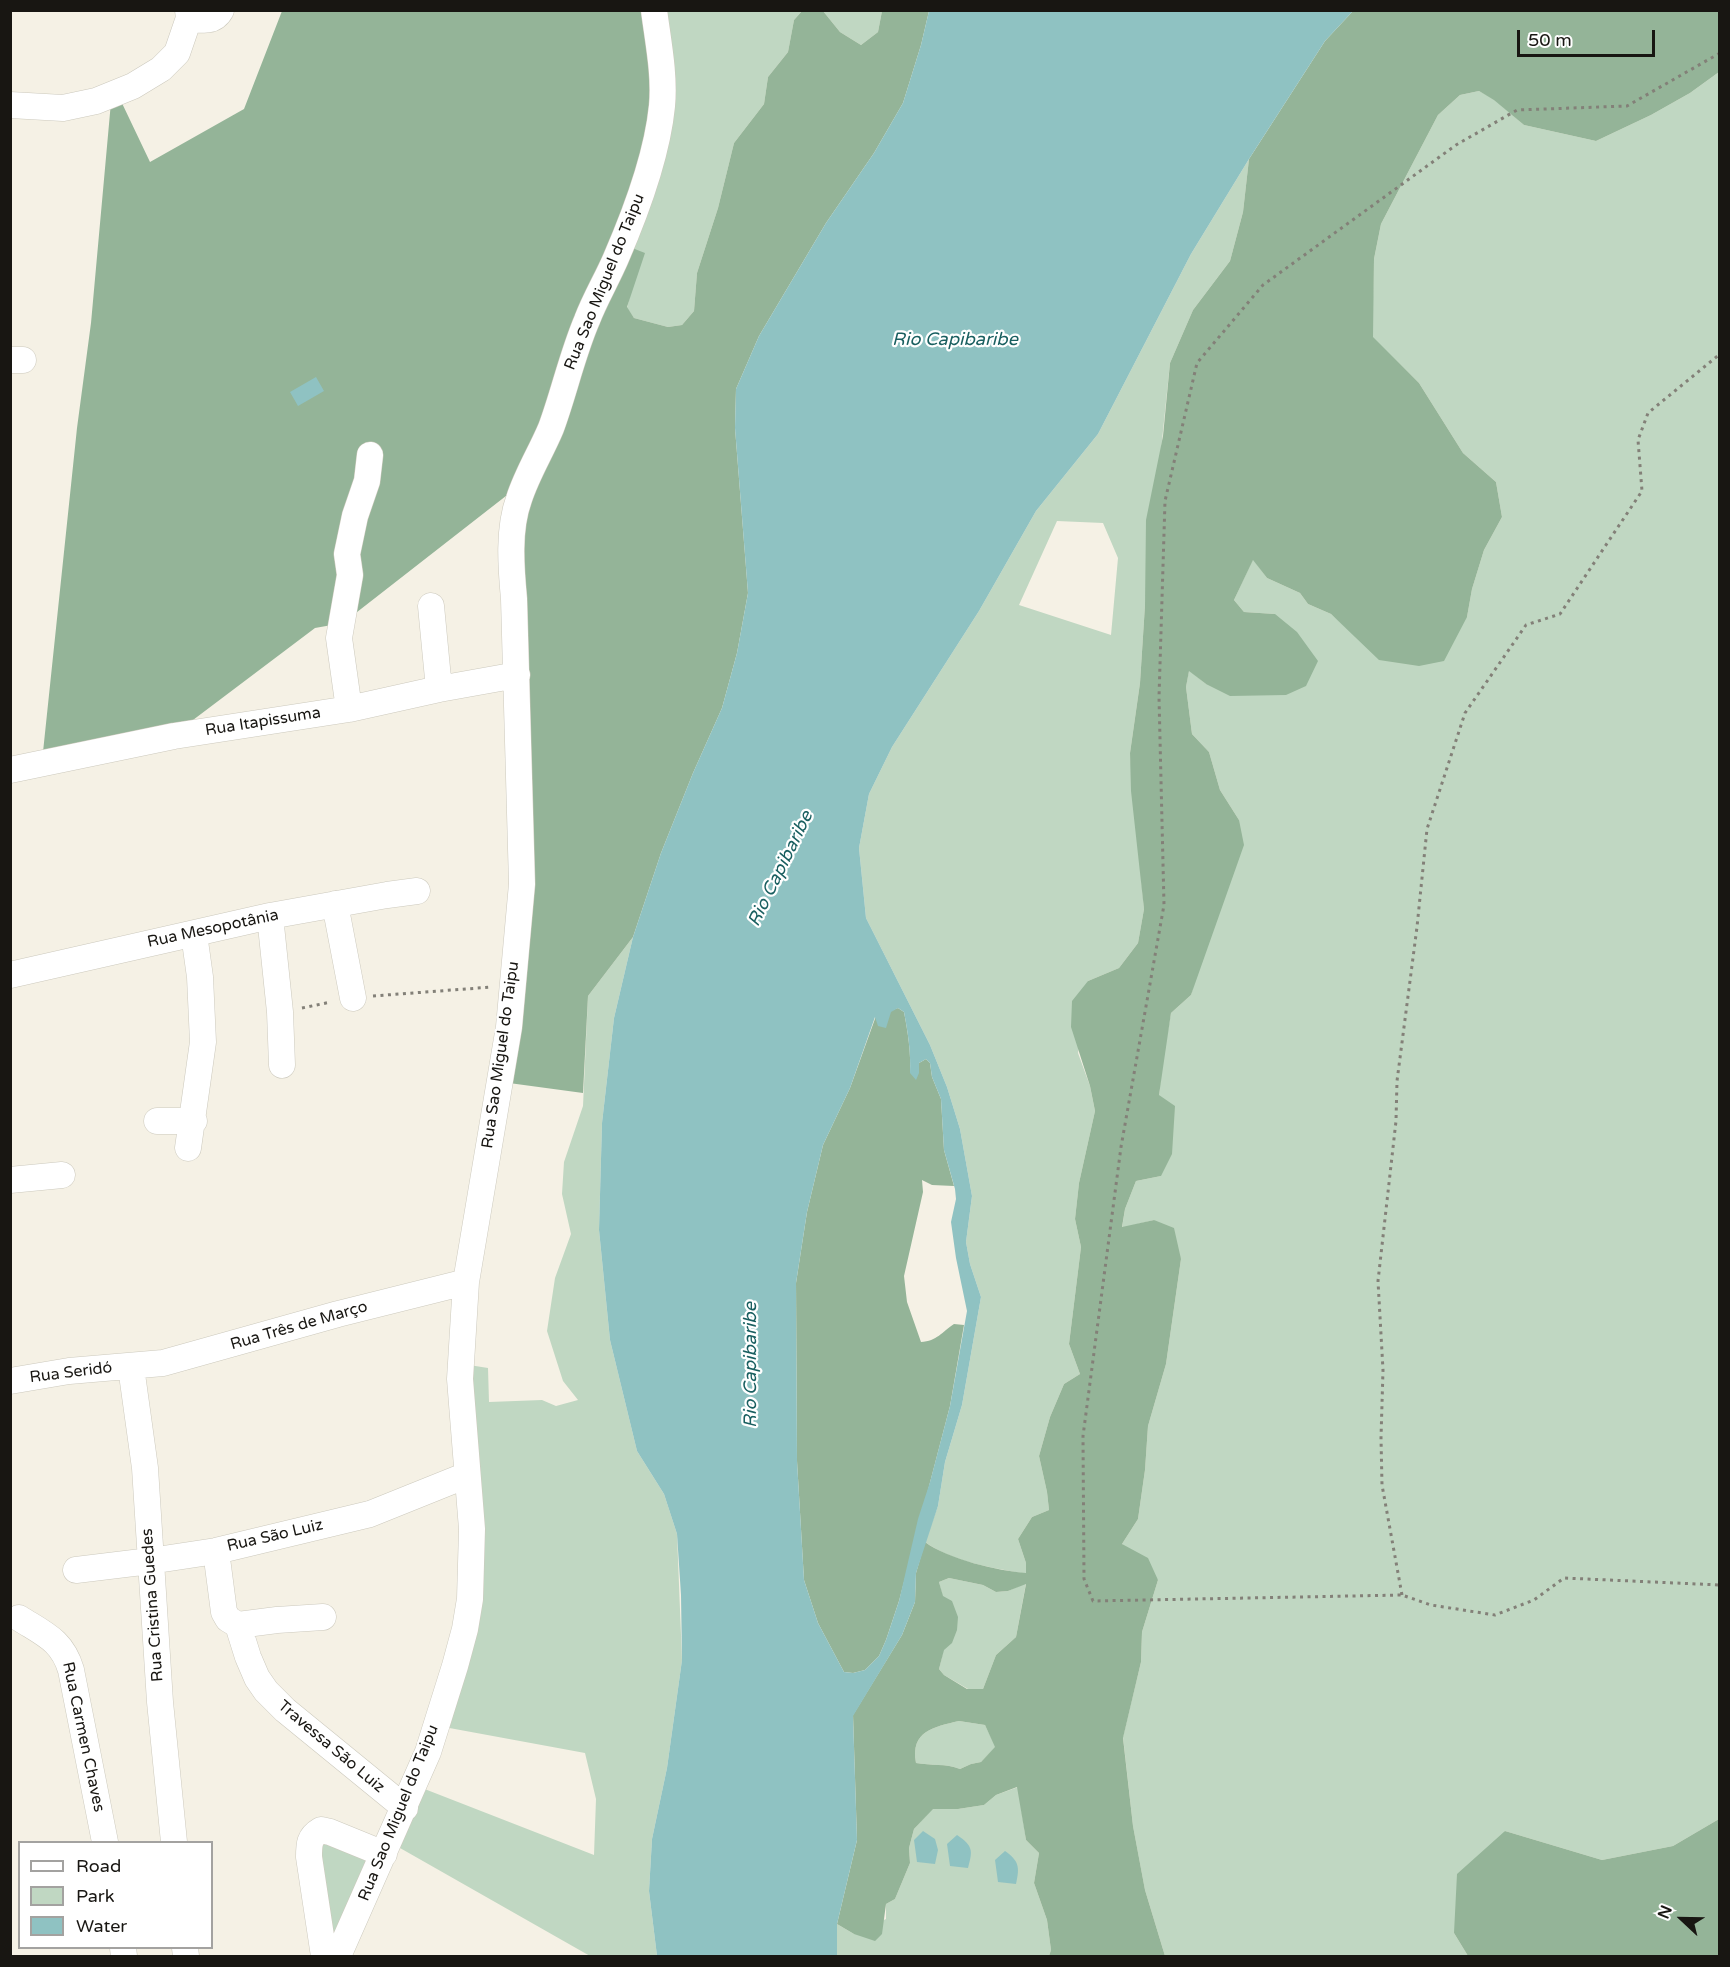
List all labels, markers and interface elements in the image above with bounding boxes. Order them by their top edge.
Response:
scale bar [1520,18,1658,56]
text: 50 m [1528,29,1572,51]
street label: Rua Sao Miguel do Taipu [561,191,649,373]
water label: Rio Capibaribe [892,329,1018,351]
street label: Rua Itapissuma [204,703,322,741]
water label: Rio Capibaribe [744,808,818,930]
street label: Rua Mesopotânia [146,906,280,952]
street label: Rua Sao Miguel do Taipu [478,960,524,1150]
street label: Rua Três de Março [228,1297,370,1355]
water label: Rio Capibaribe [740,1302,762,1428]
street label: Rua Seridó [29,1358,113,1388]
street label: Rua São Luiz [225,1516,325,1556]
street label: Rua Cristina Guedes [138,1528,168,1682]
street label: Rua Carmen Chaves [58,1660,108,1814]
street label: Travessa São Luiz [274,1697,388,1797]
street label: Rua Sao Miguel do Taipu [355,1722,443,1904]
legend [18,1841,213,1949]
text: Road [76,1855,121,1877]
text: Park [76,1885,114,1907]
north arrow [1652,1889,1712,1949]
text: N [1654,1903,1677,1922]
text: Water [76,1915,127,1937]

